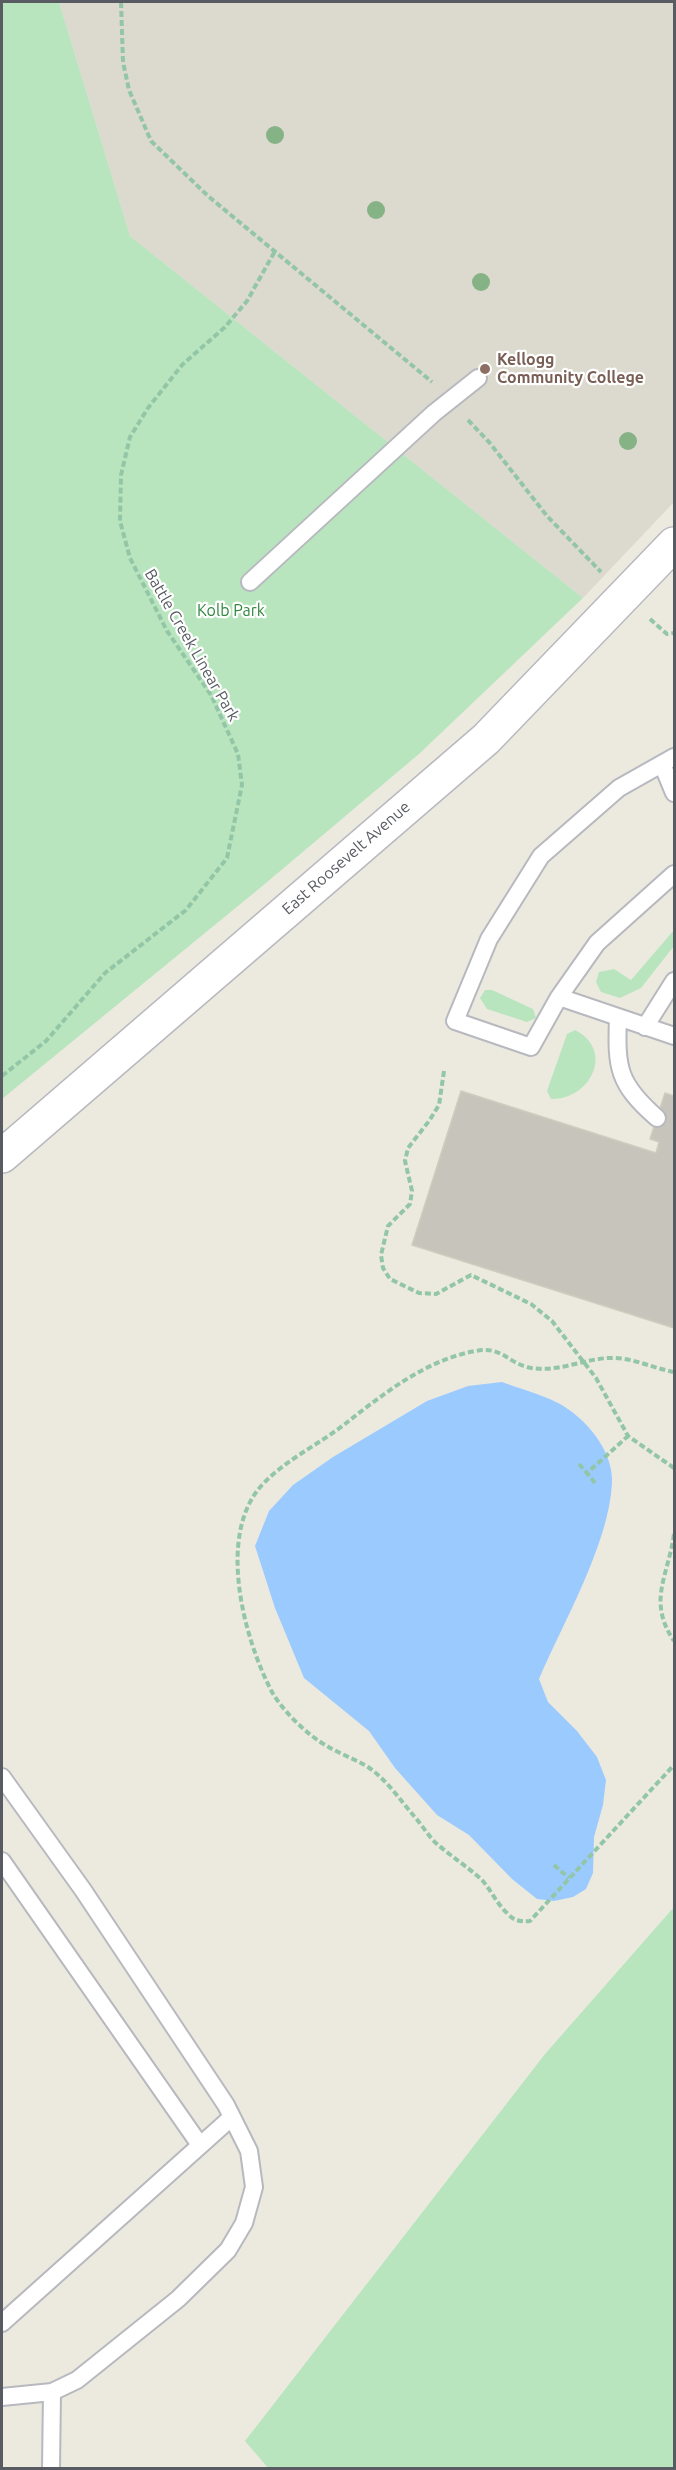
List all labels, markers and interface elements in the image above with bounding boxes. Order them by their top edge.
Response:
place label: Kellogg Community College [497,350,644,388]
marker: Kellogg Community College [478,362,492,376]
street label: Battle Creek Linear Park [141,565,243,725]
park label: Kolb Park [197,601,265,621]
street label: East Roosevelt Avenue [278,797,414,919]

